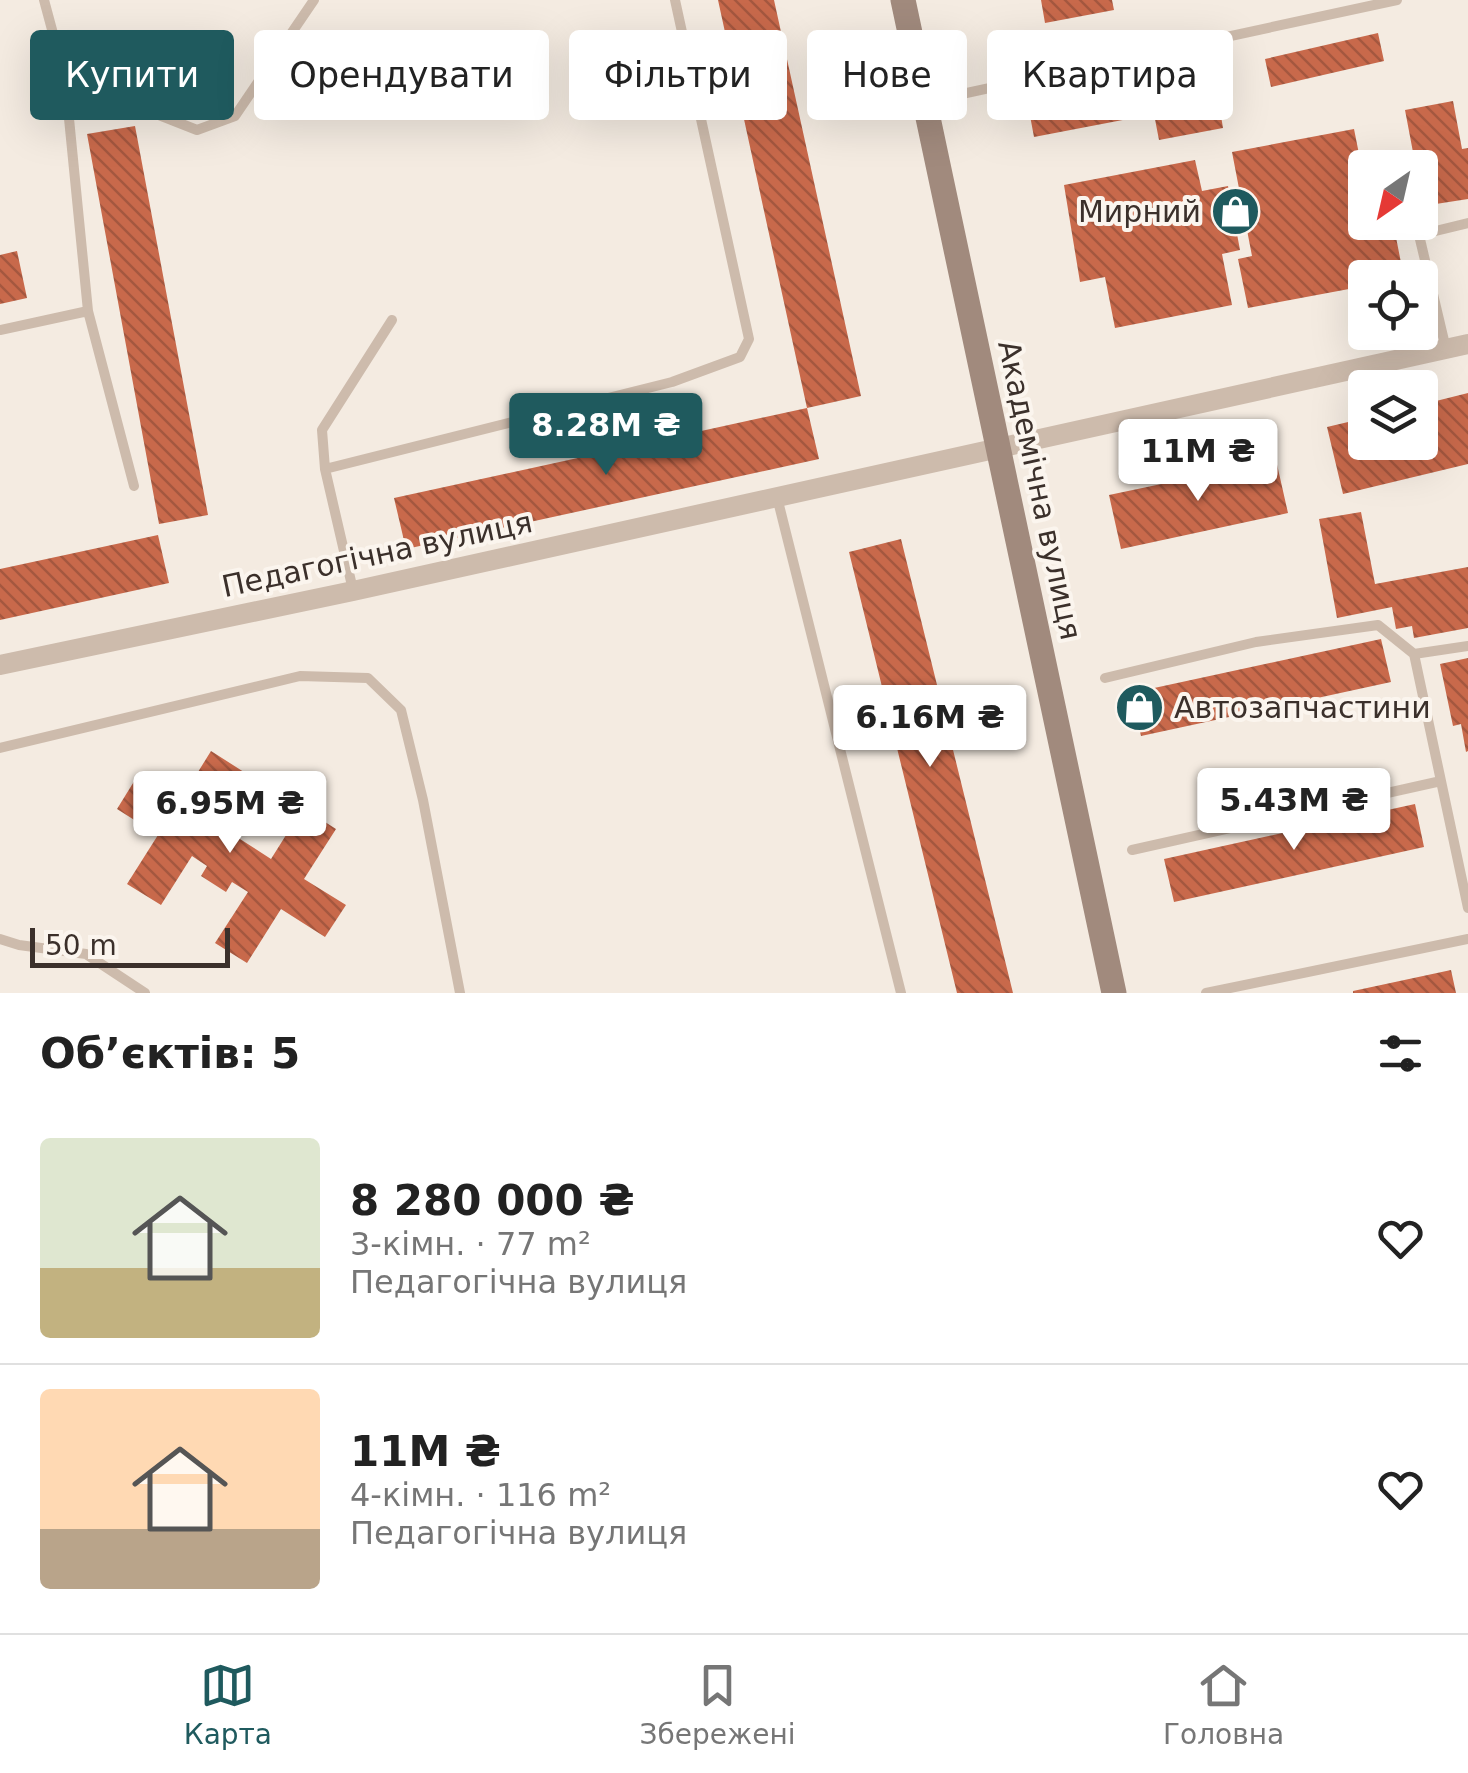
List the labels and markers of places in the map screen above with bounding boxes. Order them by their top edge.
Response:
shop icon: Мирний [1210,185,1262,237]
place label: Мирний [1078,194,1201,229]
pin: 8.28M ₴ [514,393,698,478]
pin: 11M ₴ [1128,419,1268,504]
shop icon: Автозапчастини [1113,681,1165,733]
pin: 6.16M ₴ [838,685,1022,770]
place label: Автозапчастини [1174,690,1431,725]
pin: 5.43M ₴ [1202,768,1386,853]
pin: 6.95M ₴ [138,771,322,856]

